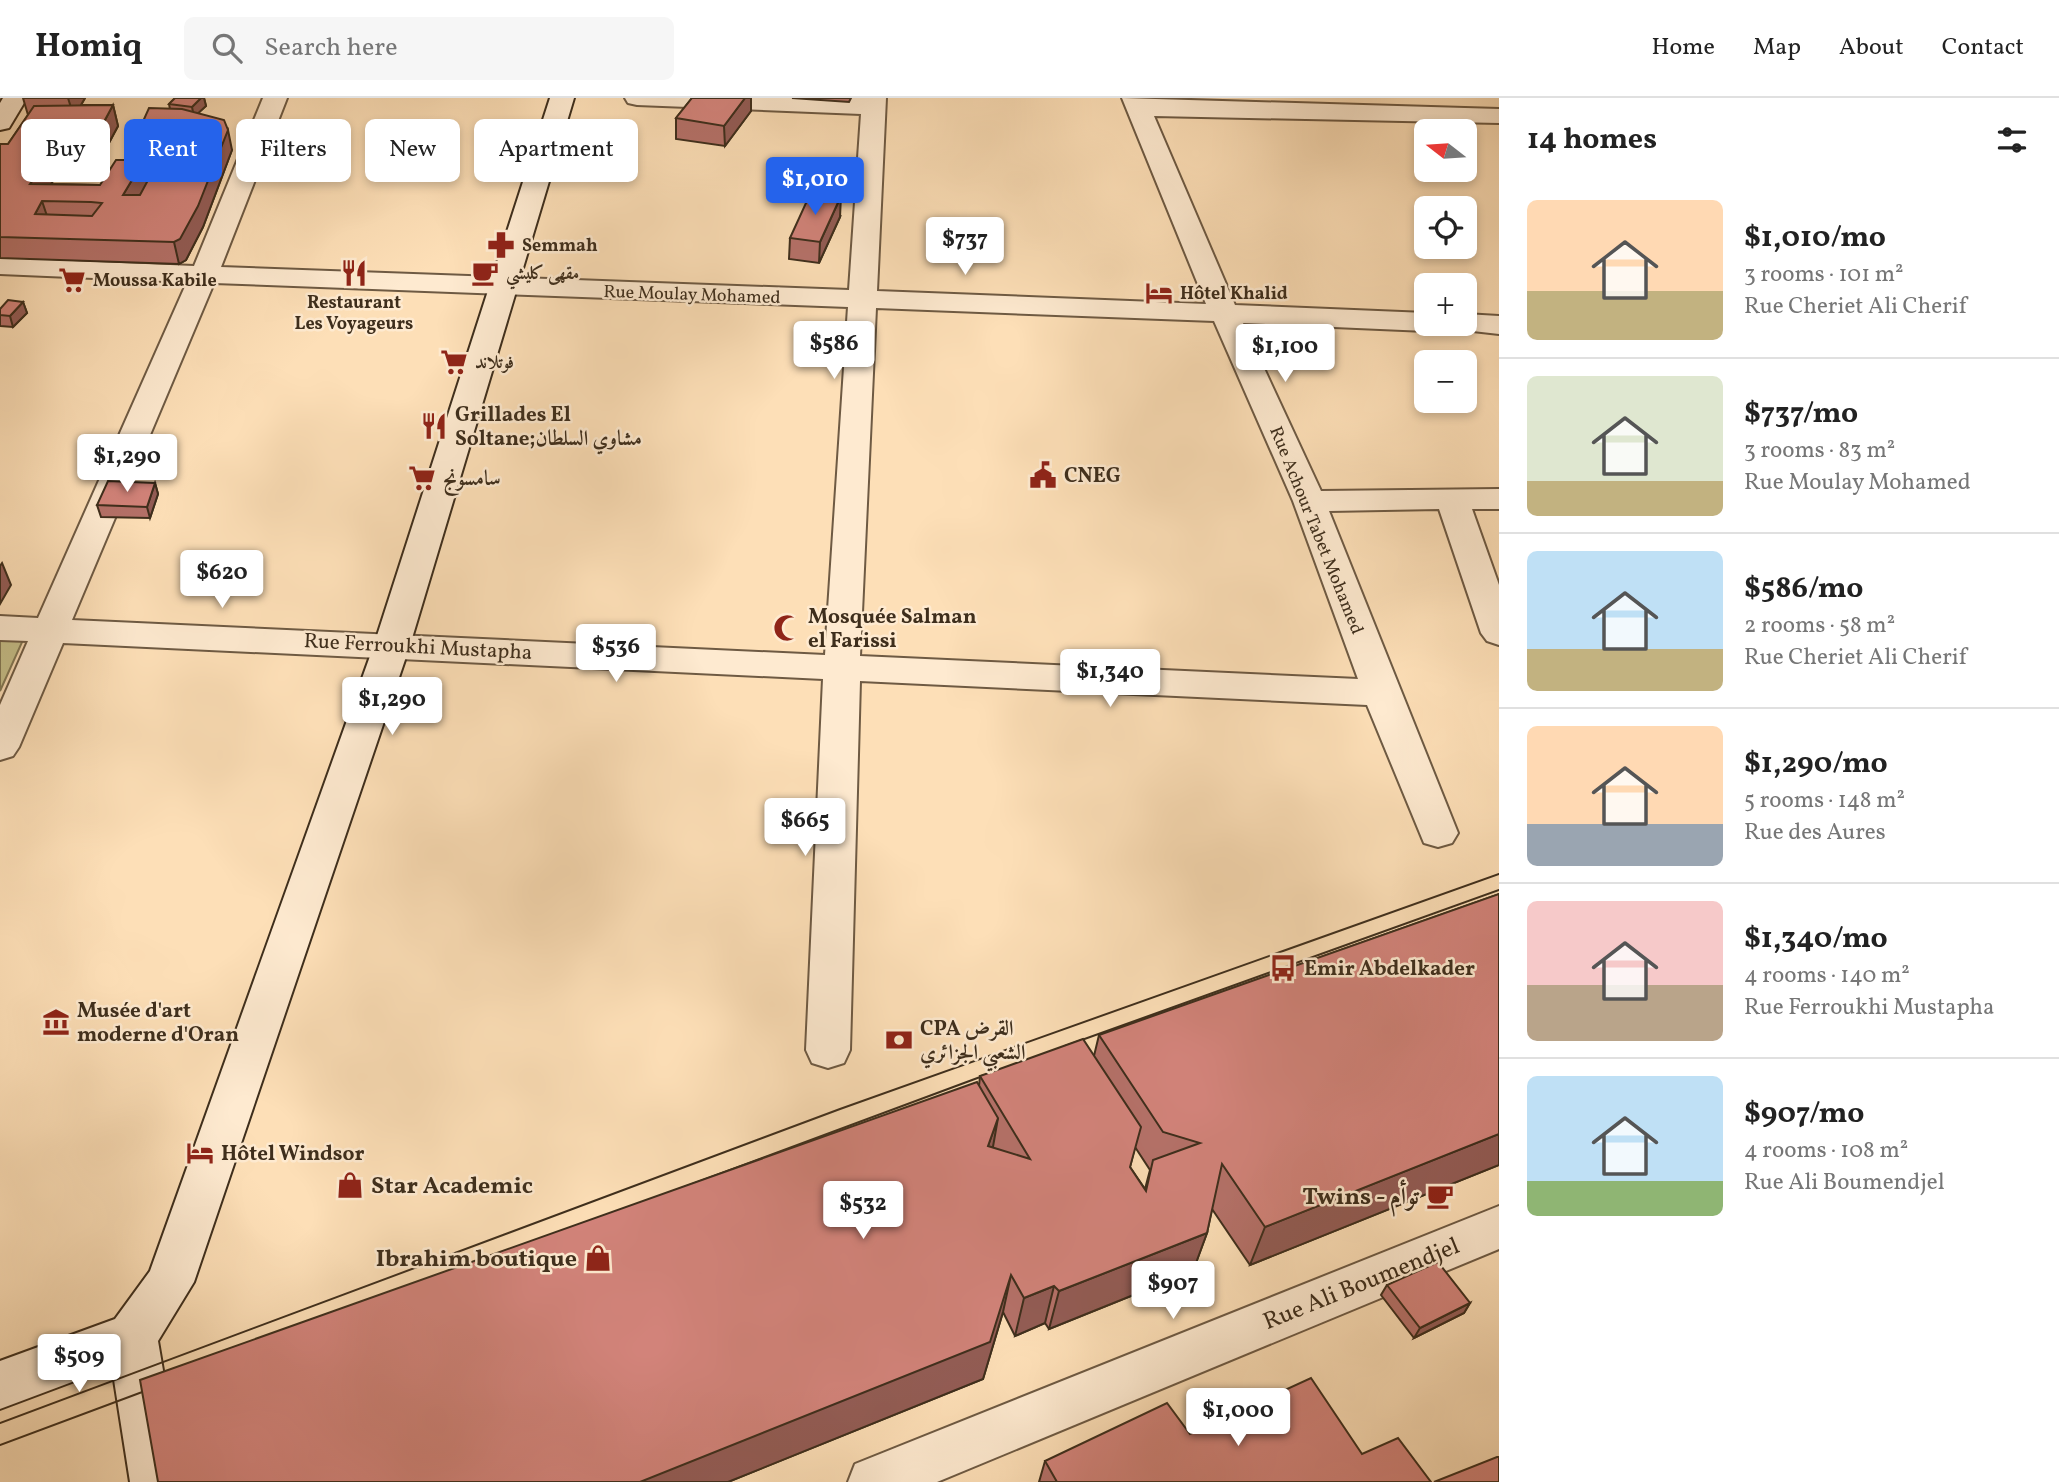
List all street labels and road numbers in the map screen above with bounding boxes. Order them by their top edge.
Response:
street label: Rue Moulay Mohamed [603,280,781,311]
street label: Rue Achour Tabet Mohamed [1262,423,1369,638]
street label: Rue Ferroukhi Mustapha [303,627,533,668]
street label: Rue Ali Boumendjel [1258,1230,1465,1340]

